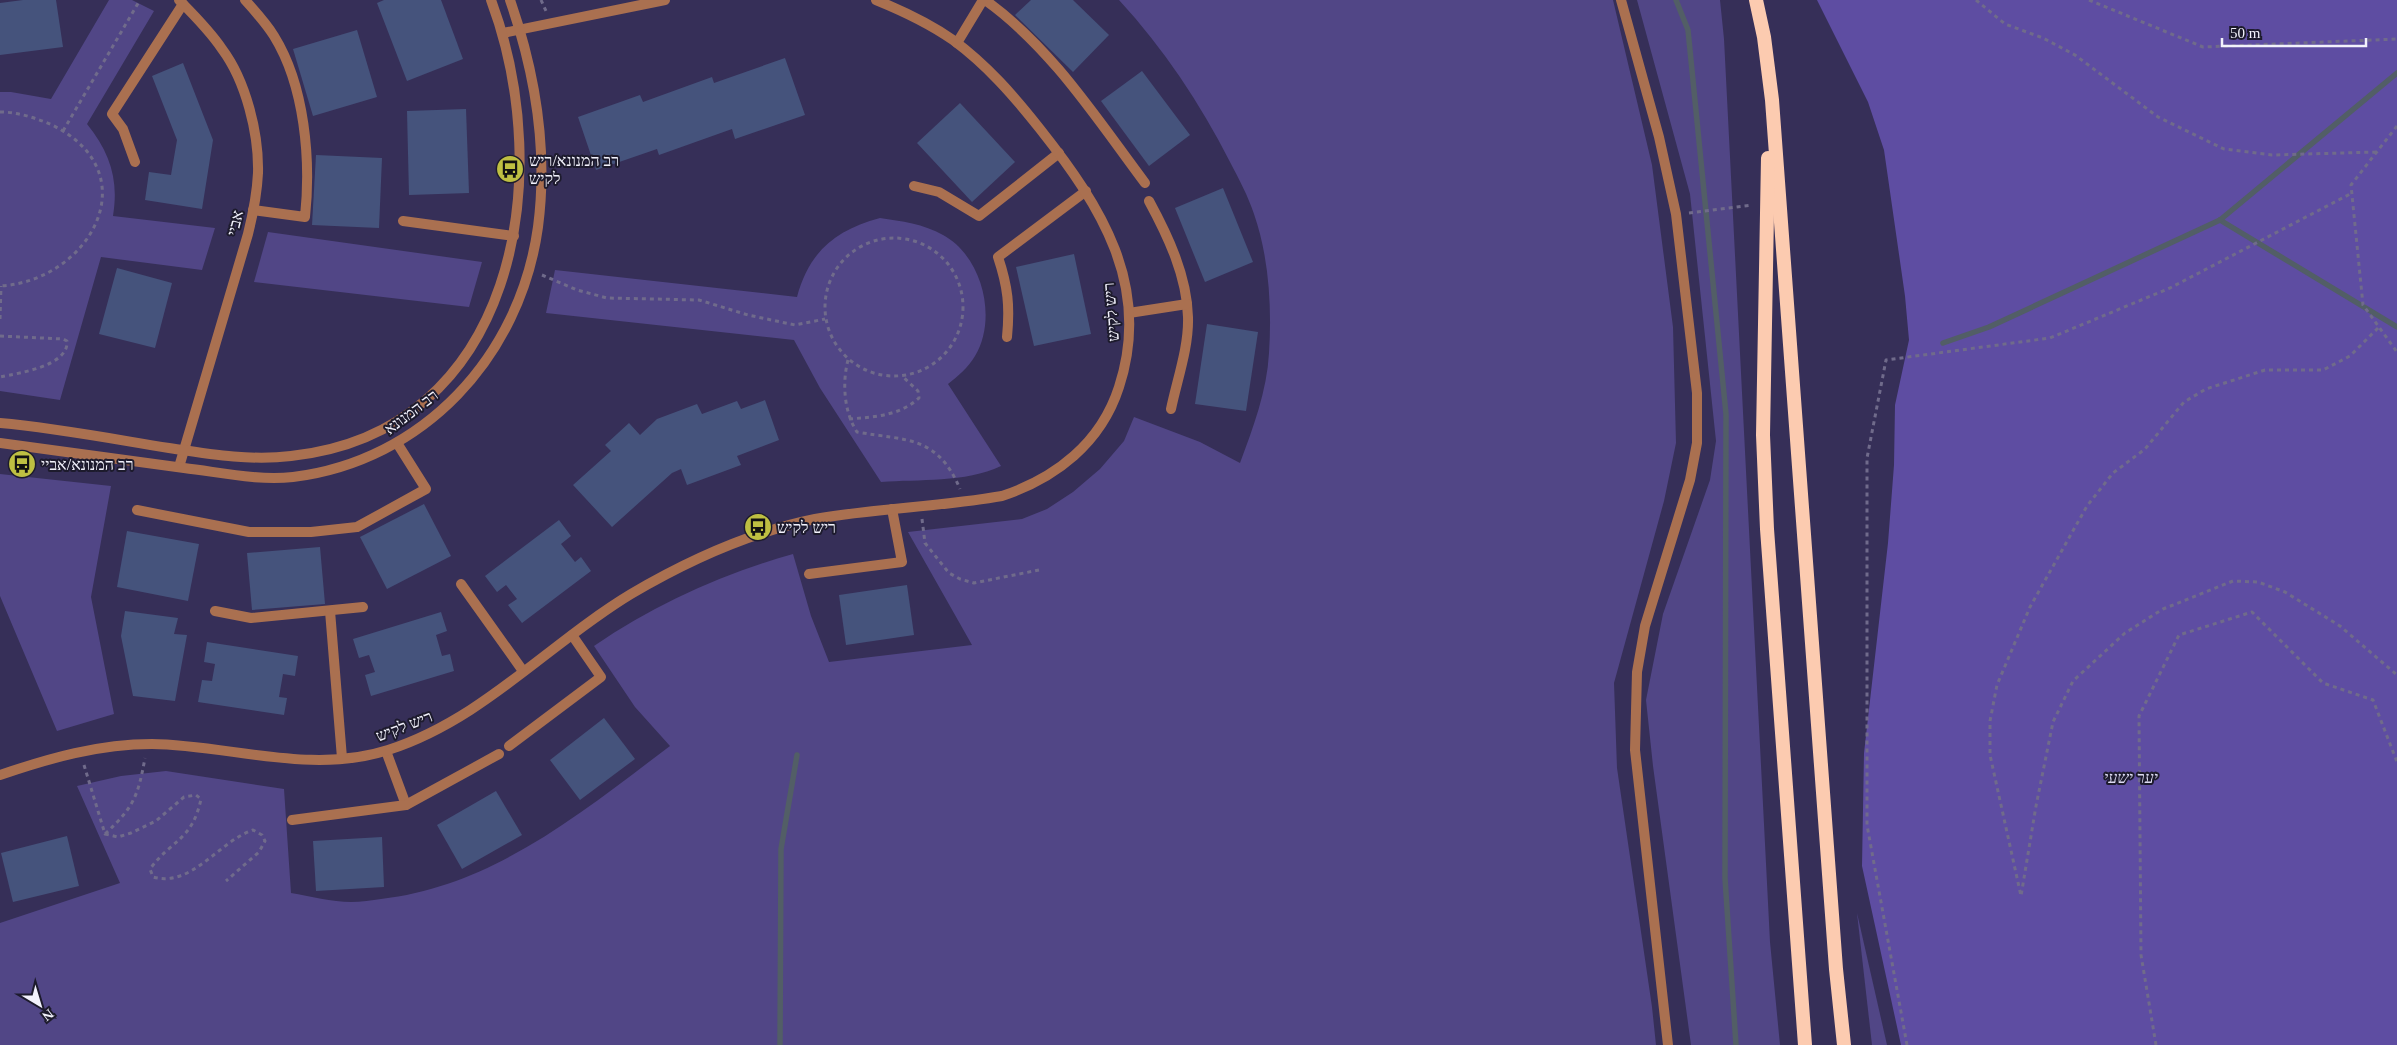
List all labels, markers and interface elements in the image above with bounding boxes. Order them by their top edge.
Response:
scale bar [2222,15,2366,47]
text: 50 m [2230,25,2261,41]
place label: רב המנונא/ריש לקיש [529,152,619,187]
bus stop icon: רב המנונא/ריש לקיש [495,154,525,184]
street label: אביי [224,208,246,238]
street label: ריש לקיש [1100,282,1122,342]
street label: רב המנונא [381,386,441,438]
bus stop icon: רב המנונא/אביי [7,449,37,479]
place label: רב המנונא/אביי [41,456,134,473]
bus stop icon: ריש לקיש [743,512,773,542]
place label: ריש לקיש [777,519,836,536]
street label: ריש לקיש [373,708,435,744]
park label: יער ישעי [2104,769,2158,786]
north arrow [15,980,65,1030]
text: N [39,1006,56,1024]

